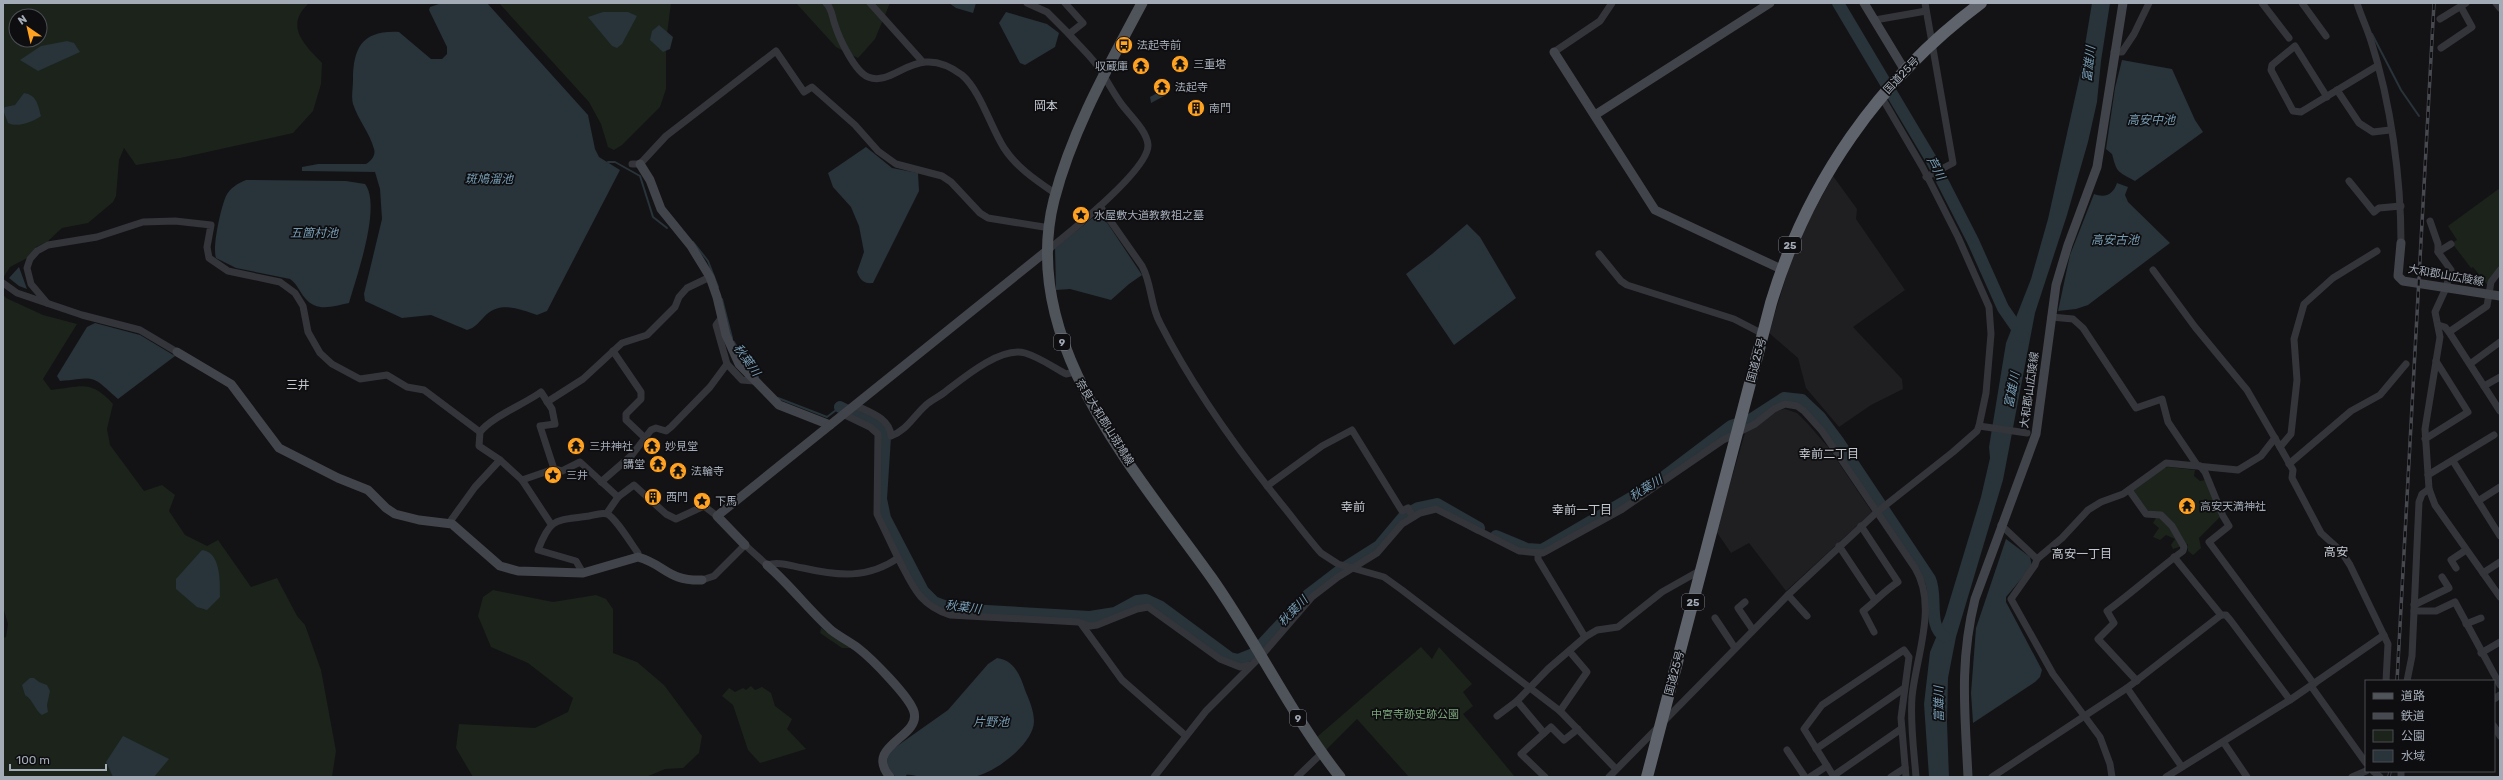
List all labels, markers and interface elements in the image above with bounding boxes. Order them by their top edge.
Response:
north arrow [8,8,48,48]
text: N [16,12,30,28]
bus stop icon: 法起寺前 [1114,35,1134,55]
place label: 法起寺前 [1137,39,1181,52]
water label: 富雄川 [2080,43,2098,83]
temple icon: 三重塔 [1170,54,1190,74]
street label: 国道25号 [1881,54,1922,97]
temple icon: 収蔵庫 [1131,56,1151,76]
place label: 三重塔 [1193,58,1226,71]
place label: 収蔵庫 [1095,60,1128,73]
temple icon: 法起寺 [1152,77,1172,97]
place label: 法起寺 [1175,81,1208,94]
building icon: 南門 [1186,98,1206,118]
district label: 岡本 [1034,99,1058,113]
place label: 南門 [1209,102,1231,115]
water label: 高安中池 [2127,113,2176,127]
water label: 芦川 [1924,154,1949,184]
water label: 斑鳩溜池 [465,172,514,186]
place icon: 水屋敷大道教教祖之墓 [1071,205,1091,225]
place label: 水屋敷大道教教祖之墓 [1094,209,1204,222]
water label: 五箇村池 [290,226,339,240]
water label: 高安古池 [2091,233,2140,247]
road number: 25 [1779,237,1801,253]
street label: 大和郡山広陵線 [2407,262,2485,289]
road number: 9 [1054,334,1070,350]
street label: 国道25号 [1744,336,1769,384]
water label: 秋葉川 [731,341,764,380]
street label: 大和郡山広陵線 [2018,351,2041,429]
water label: 富雄川 [2002,369,2023,409]
street label: 奈良大和郡山斑鳩線 [1073,377,1136,468]
district label: 三井 [286,378,310,392]
temple icon: 三井神社 [566,436,586,456]
temple icon: 妙見堂 [642,436,662,456]
place label: 三井神社 [589,440,633,453]
place label: 妙見堂 [665,440,698,453]
district label: 幸前二丁目 [1799,447,1859,461]
temple icon: 講堂 [648,454,668,474]
place label: 講堂 [623,458,645,471]
temple icon: 法輪寺 [668,461,688,481]
place icon: 三井 [543,465,563,485]
place label: 法輪寺 [691,465,724,478]
place label: 三井 [566,469,588,482]
water label: 秋葉川 [1627,471,1667,503]
building icon: 西門 [643,487,663,507]
place label: 西門 [666,491,688,504]
place icon: 下馬 [692,491,712,511]
place label: 下馬 [715,495,737,508]
temple icon: 高安天満神社 [2177,496,2197,516]
district label: 幸前 [1341,500,1365,514]
place label: 高安天満神社 [2200,500,2266,513]
district label: 幸前一丁目 [1552,503,1612,517]
district label: 高安 [2324,545,2348,559]
district label: 高安一丁目 [2052,547,2112,561]
water label: 秋葉川 [1275,592,1312,629]
road number: 25 [1682,594,1704,610]
water label: 秋葉川 [944,598,984,616]
street label: 国道25号 [1662,649,1687,697]
legend [2365,680,2495,772]
water label: 富雄川 [1932,684,1946,722]
text: 道路 [2401,689,2425,703]
park label: 中宮寺跡史跡公園 [1371,708,1459,721]
text: 鉄道 [2401,709,2425,723]
road number: 9 [1290,710,1306,726]
water label: 片野池 [973,715,1010,729]
text: 公園 [2401,729,2425,743]
scale bar [10,746,106,772]
text: 水域 [2401,749,2425,763]
text: 100 m [16,753,50,767]

